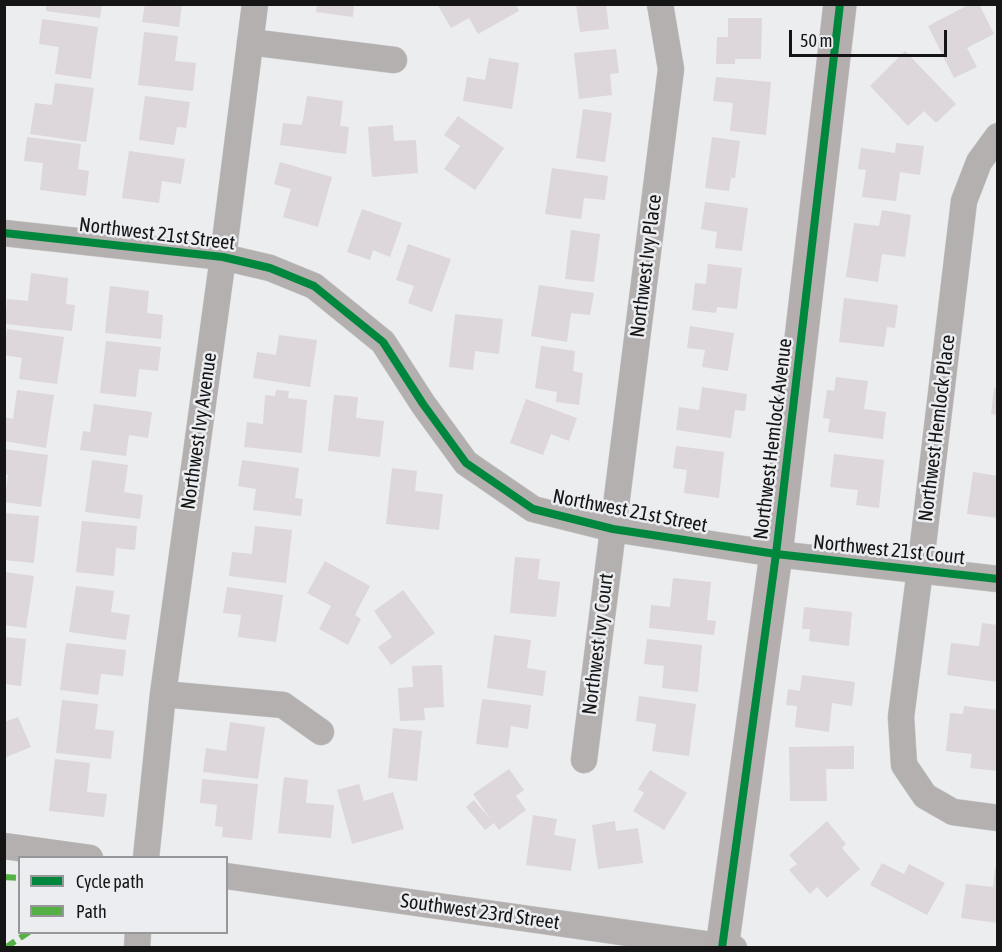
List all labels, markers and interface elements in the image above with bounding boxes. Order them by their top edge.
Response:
scale bar [792,18,950,56]
text: 50 m [800,30,832,51]
street label: Northwest Ivy Place [625,193,667,339]
street label: Northwest 21st Street [78,213,236,255]
street label: Northwest Hemlock Place [914,333,960,523]
street label: Northwest Hemlock Avenue [749,337,797,541]
street label: Northwest Ivy Avenue [176,351,222,511]
street label: Northwest 21st Street [551,484,709,538]
street label: Northwest 21st Court [812,530,966,570]
street label: Northwest Ivy Court [577,572,619,716]
legend [18,856,228,934]
text: Cycle path [76,871,144,892]
street label: Southwest 23rd Street [399,889,561,935]
text: Path [76,901,107,922]

